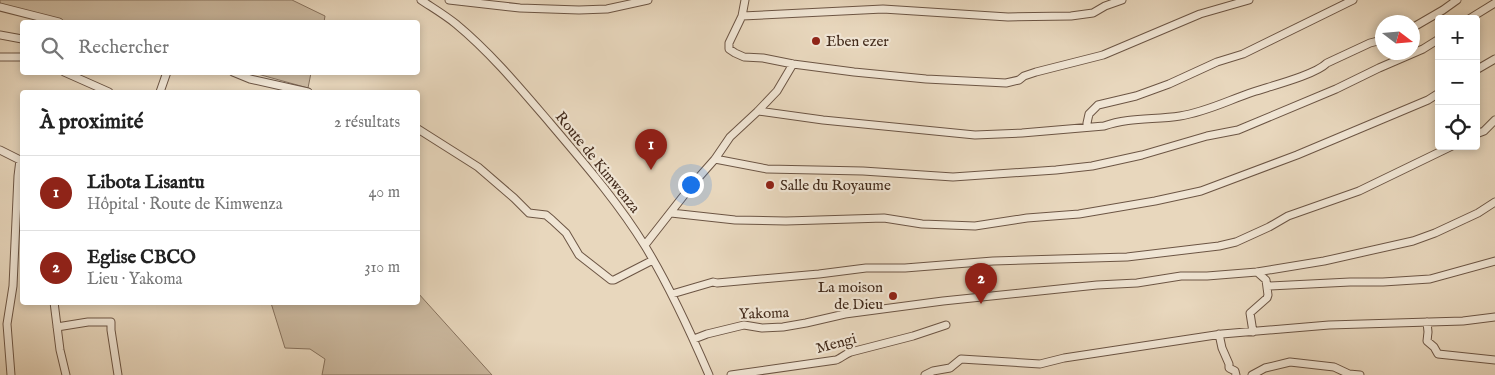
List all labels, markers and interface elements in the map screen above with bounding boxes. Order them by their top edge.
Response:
north arrow [1375,15,1420,60]
map controls [1435,15,1480,150]
button: + [1435,15,1480,60]
search box [20,20,420,75]
place label: Eben ezer [826,32,889,51]
icon: search [38,34,66,62]
marker: Eben ezer [810,35,822,47]
text: Rechercher [78,36,169,60]
button: − [1435,60,1480,105]
button: locate [1435,105,1480,150]
street label: Route de Kimwenza [551,108,645,217]
text: À proximité [40,109,143,136]
text: 2 résultats [334,113,400,133]
pin: 1 [635,129,667,170]
text: Libota Lisantu [87,171,205,195]
your location [678,172,704,198]
place label: Salle du Royaume [780,176,891,195]
marker: Salle du Royaume [764,179,776,191]
text: 1 [53,183,59,203]
text: 40 m [368,183,400,203]
text: Hôpital · Route de Kimwenza [87,195,283,215]
text: Eglise CBCO [87,246,196,270]
text: 2 [52,258,60,278]
text: 310 m [364,258,400,278]
pin: 2 [965,263,997,304]
text: Lieu · Yakoma [87,270,182,290]
place label: La moison de Dieu [818,278,883,314]
marker: La moison de Dieu [887,290,899,302]
street label: Yakoma [739,303,790,324]
street label: Mengi [814,329,858,358]

